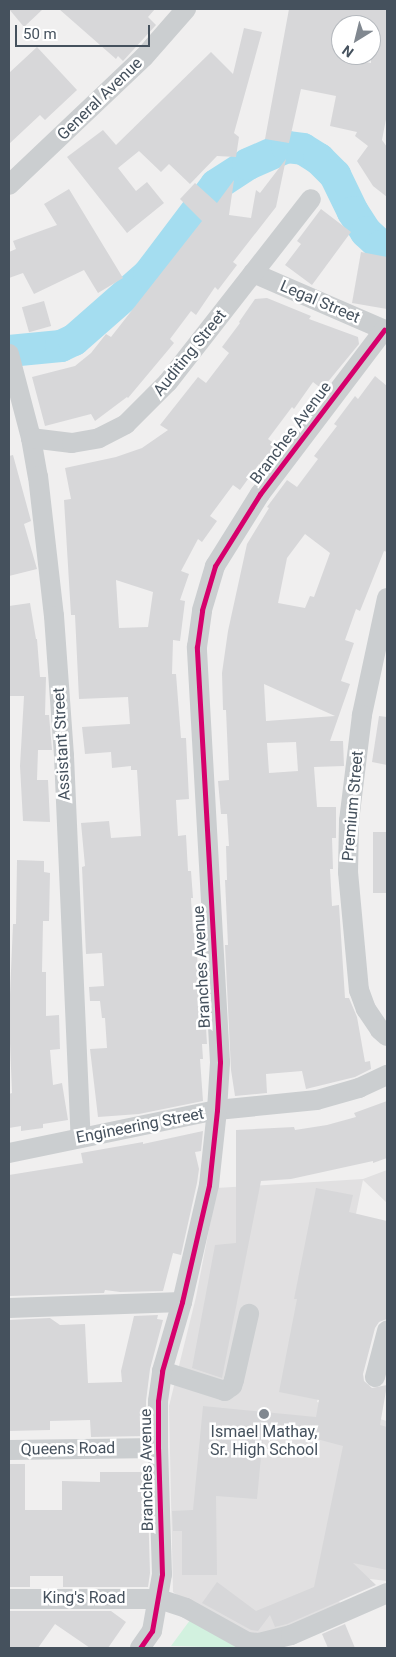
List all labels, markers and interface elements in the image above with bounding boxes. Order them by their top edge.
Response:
scale bar [18,15,152,47]
north arrow [331,15,381,65]
text: 50 m [23,25,57,43]
text: N [339,42,356,61]
street label: General Avenue [54,54,146,144]
street label: Legal Street [277,277,363,327]
street label: Auditing Street [149,306,231,400]
street label: Branches Avenue [246,378,336,488]
street label: Assistant Street [49,687,75,801]
street label: Premium Street [339,750,367,862]
street label: Branches Avenue [189,905,215,1029]
street label: Engineering Street [74,1104,206,1148]
street label: Branches Avenue [136,1408,158,1532]
marker: Ismael Mathay, Sr. High School [258,1408,270,1420]
place label: Ismael Mathay, Sr. High School [210,1422,318,1460]
street label: Queens Road [21,1439,115,1459]
street label: King's Road [43,1588,125,1608]

